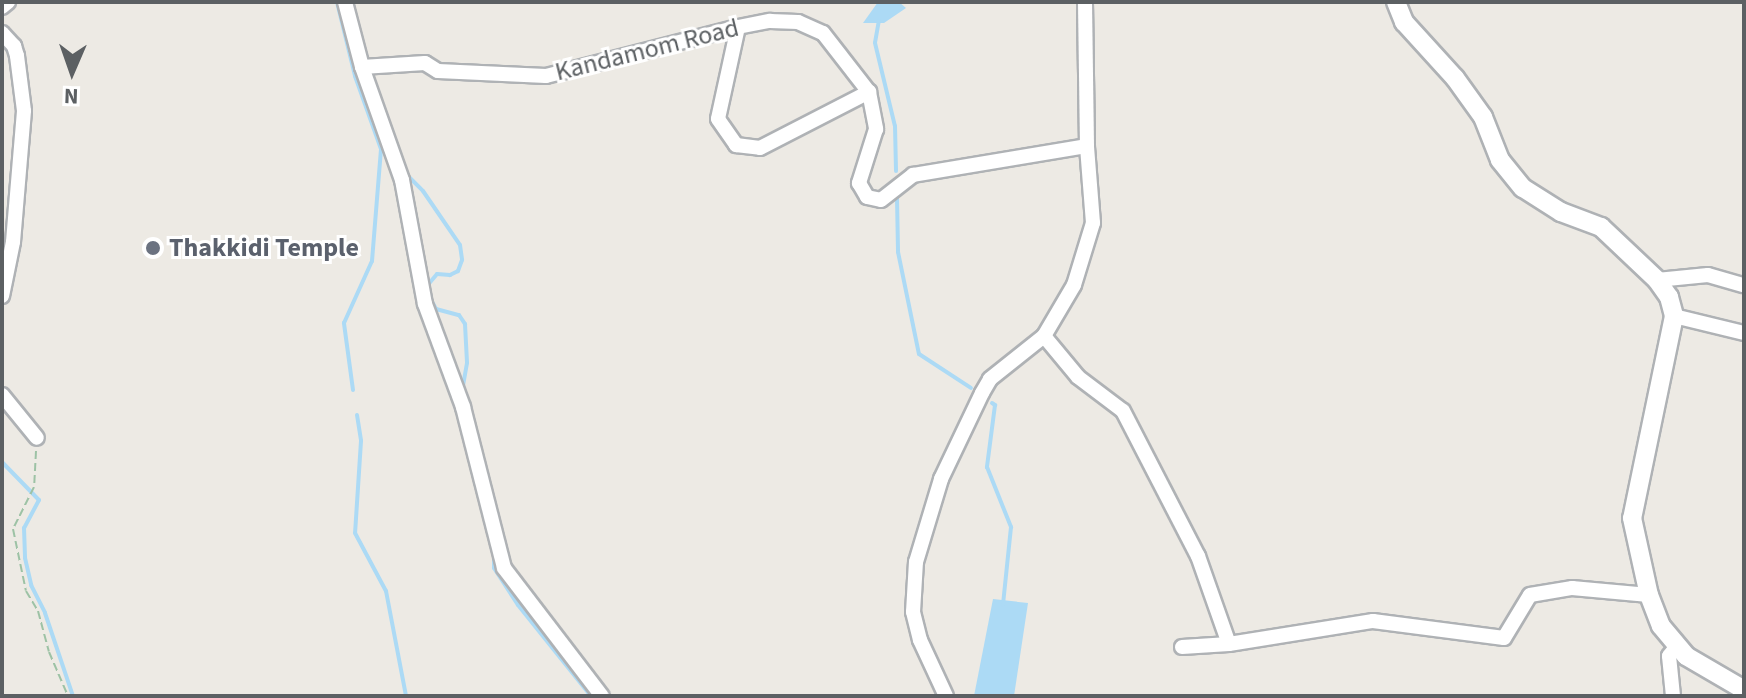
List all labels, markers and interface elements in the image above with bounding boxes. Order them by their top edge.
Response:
street label: Kandamom Road [552,12,742,88]
north arrow [32,32,112,112]
text: N [63,80,79,112]
place label: Thakkidi Temple [169,232,359,264]
marker: Thakkidi Temple [144,239,162,257]

